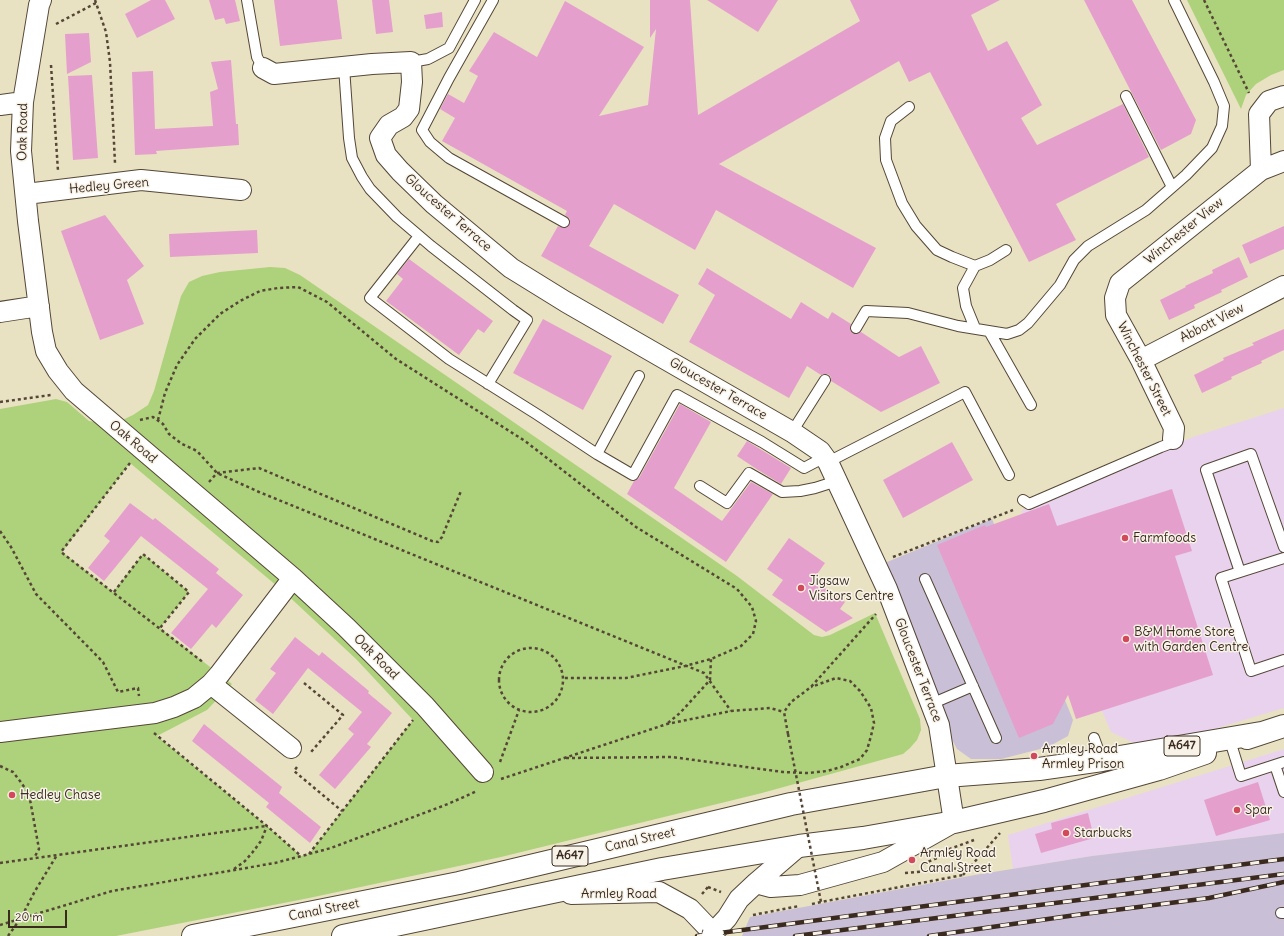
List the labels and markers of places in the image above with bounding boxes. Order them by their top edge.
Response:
place label: Farmfoods [1133,530,1196,546]
marker: Farmfoods [1120,533,1130,543]
place label: Jigsaw Visitors Centre [809,573,894,604]
marker: Jigsaw Visitors Centre [796,583,806,593]
place label: B&M Home Store with Garden Centre [1134,624,1248,655]
marker: B&M Home Store with Garden Centre [1121,634,1131,644]
place label: Armley Road Armley Prison [1042,741,1124,772]
marker: Armley Road Armley Prison [1029,751,1039,761]
place label: Hedley Chase [20,787,101,803]
marker: Hedley Chase [7,790,17,800]
place label: Spar [1245,802,1272,818]
marker: Spar [1232,805,1242,815]
place label: Starbucks [1074,825,1132,841]
marker: Starbucks [1061,828,1071,838]
place label: Armley Road Canal Street [920,845,996,876]
marker: Armley Road Canal Street [907,855,917,865]

